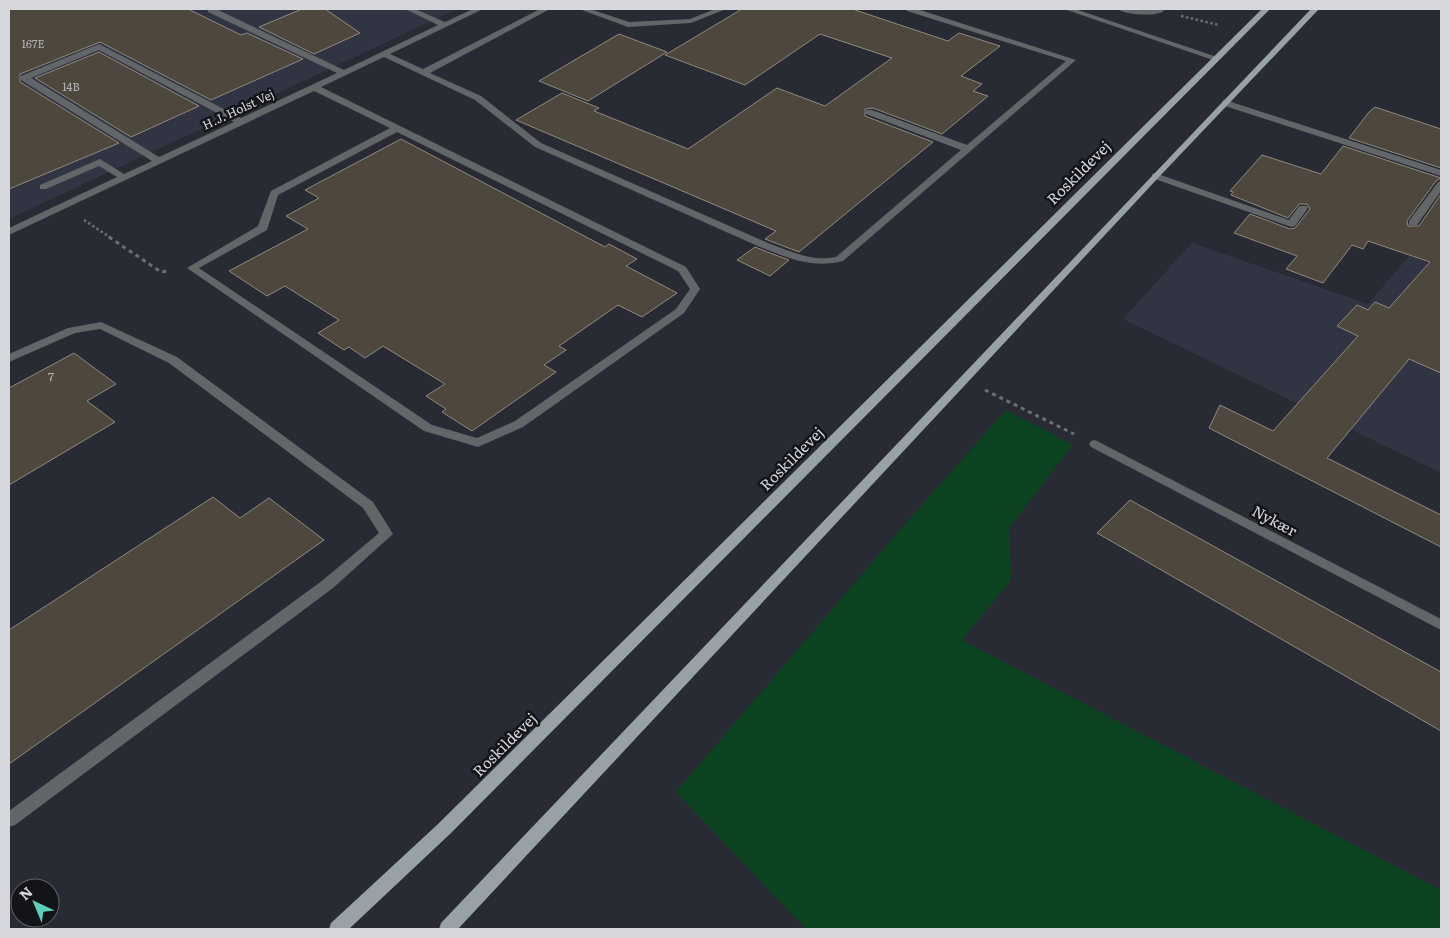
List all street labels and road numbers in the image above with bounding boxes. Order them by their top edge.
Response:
street label: H.J. Holst Vej [199,84,277,134]
street label: Roskildevej [1041,135,1115,209]
street label: Roskildevej [754,421,828,495]
street label: Nykær [1248,499,1302,541]
street label: Roskildevej [467,707,541,781]

